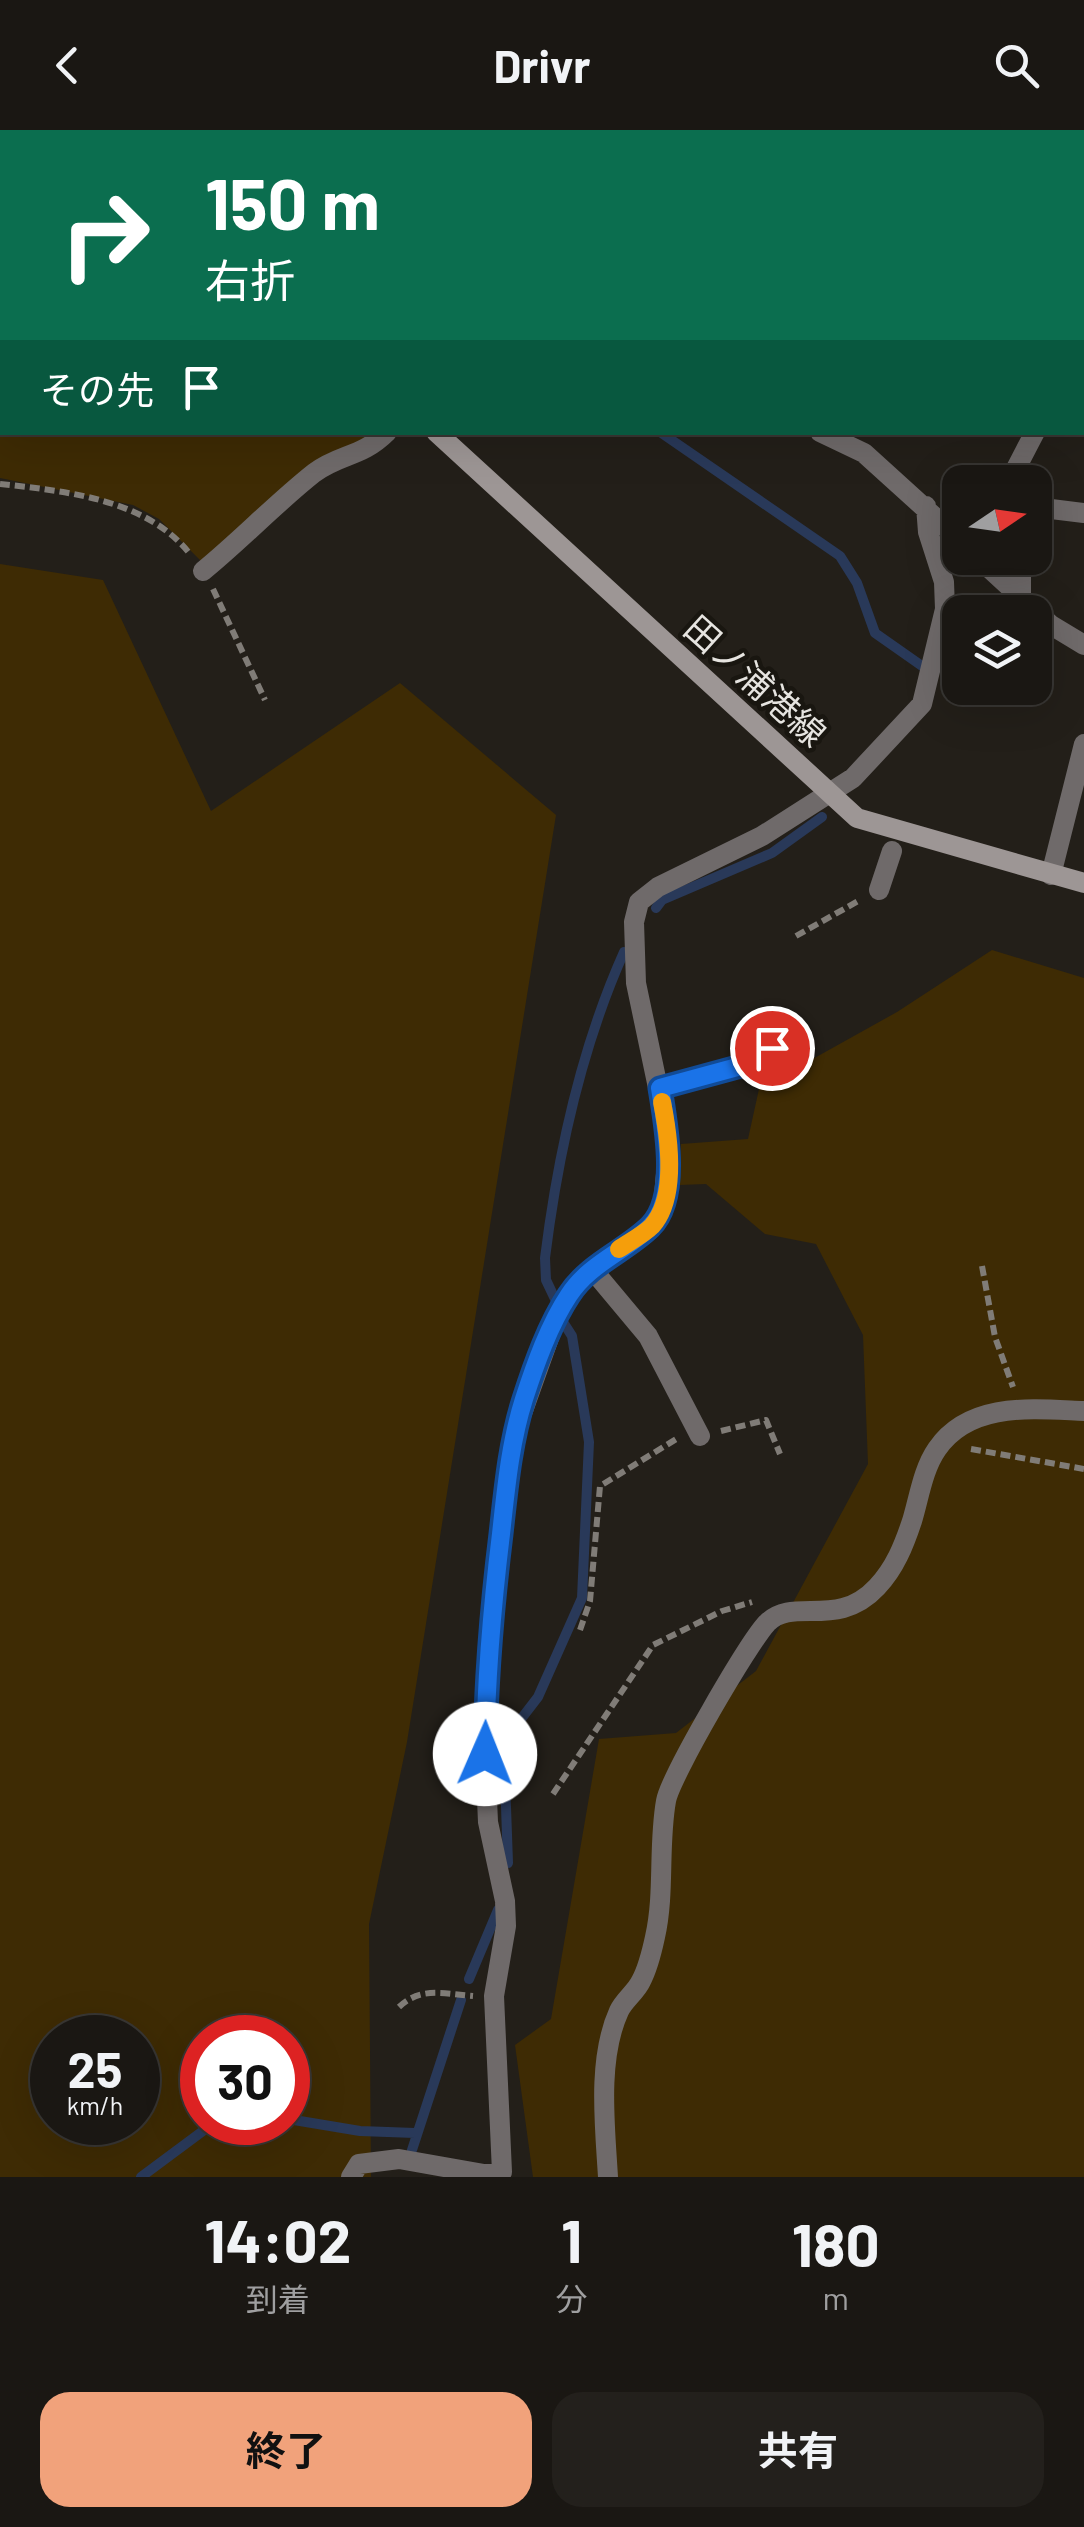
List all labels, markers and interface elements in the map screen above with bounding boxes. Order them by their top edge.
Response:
icon: back [40,38,95,93]
text: Drivr [493,38,591,92]
icon: search [989,38,1044,93]
text: 150 m [205,160,380,244]
icon: right [40,170,170,300]
text: 右折 [205,252,295,306]
icon: arrive [174,360,229,415]
text: その先 [40,366,154,412]
north arrow [942,465,1052,575]
map controls [942,465,1052,705]
button: layers [942,595,1052,705]
street label: 田ノ浦港線 [677,606,835,754]
pin [730,1006,815,1091]
icon: arrive [745,1021,800,1076]
position arrow [433,1702,537,1806]
speed limit sign: 30 [180,2015,310,2145]
text: 25 [68,2038,122,2098]
text: km/h [67,2090,123,2120]
text: 14:02 [204,2203,351,2275]
text: 1 [561,2203,582,2275]
text: 180 [792,2207,880,2279]
text: m [823,2278,849,2316]
text: 到着 [246,2279,310,2317]
text: 分 [556,2279,588,2317]
button: 終了 [40,2392,532,2507]
button: 共有 [552,2392,1044,2507]

